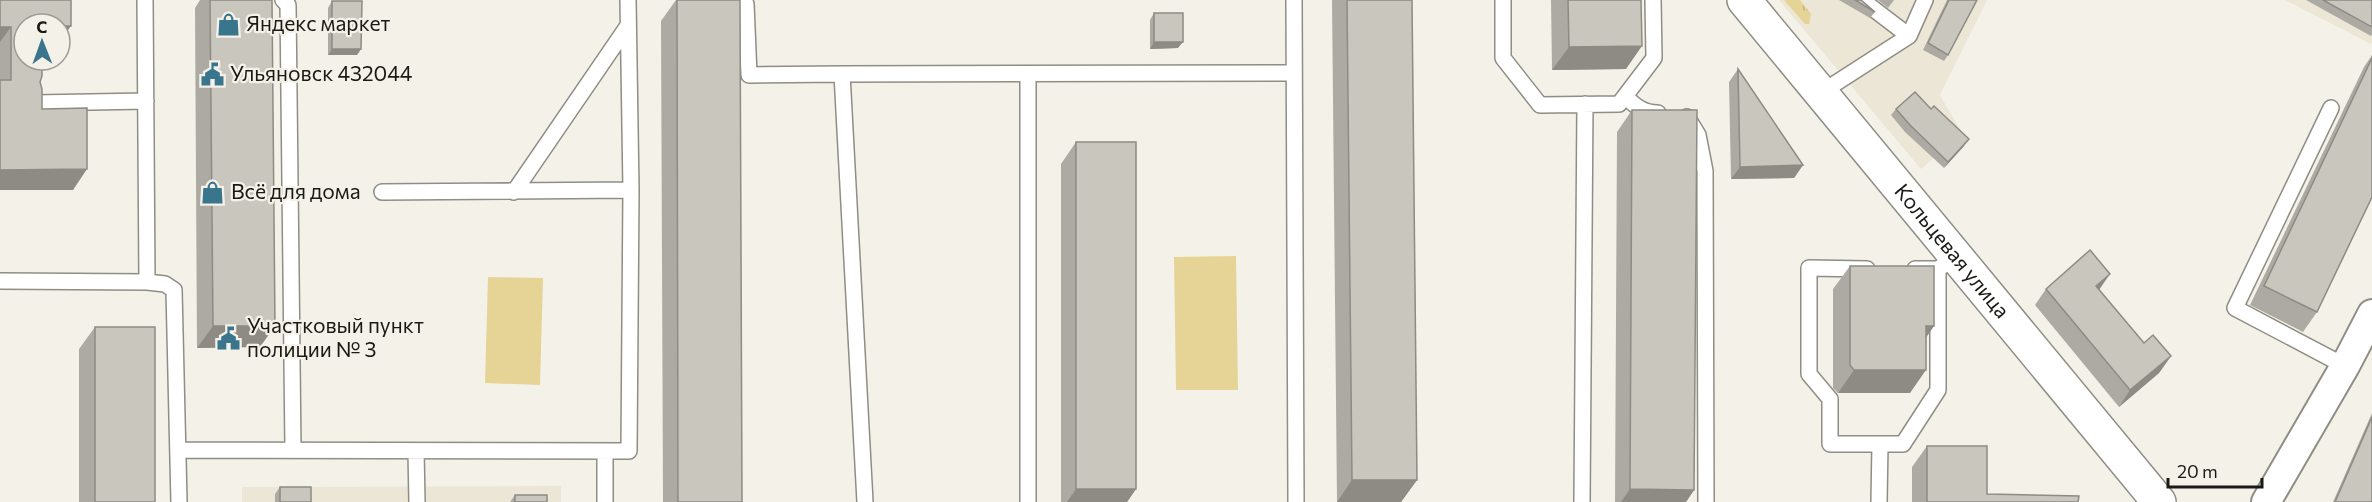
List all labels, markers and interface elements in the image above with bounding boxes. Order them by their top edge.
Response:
place label: Яндекс маркет [246,10,390,35]
shop icon: Яндекс маркет [215,11,241,37]
north arrow [12,12,72,72]
text: С [36,17,47,36]
place label: Ульяновск 432044 [230,60,413,85]
public building icon: Ульяновск 432044 [199,61,225,87]
place label: Всё для дома [231,178,361,203]
street label: Кольцевая улица [1890,178,2016,322]
shop icon: Всё для дома [200,179,226,205]
place label: Участковый пункт полиции № 3 [247,312,424,361]
public building icon: Участковый пункт полиции № 3 [216,325,242,351]
scale bar [2168,451,2262,489]
text: 20 m [2177,460,2218,482]

